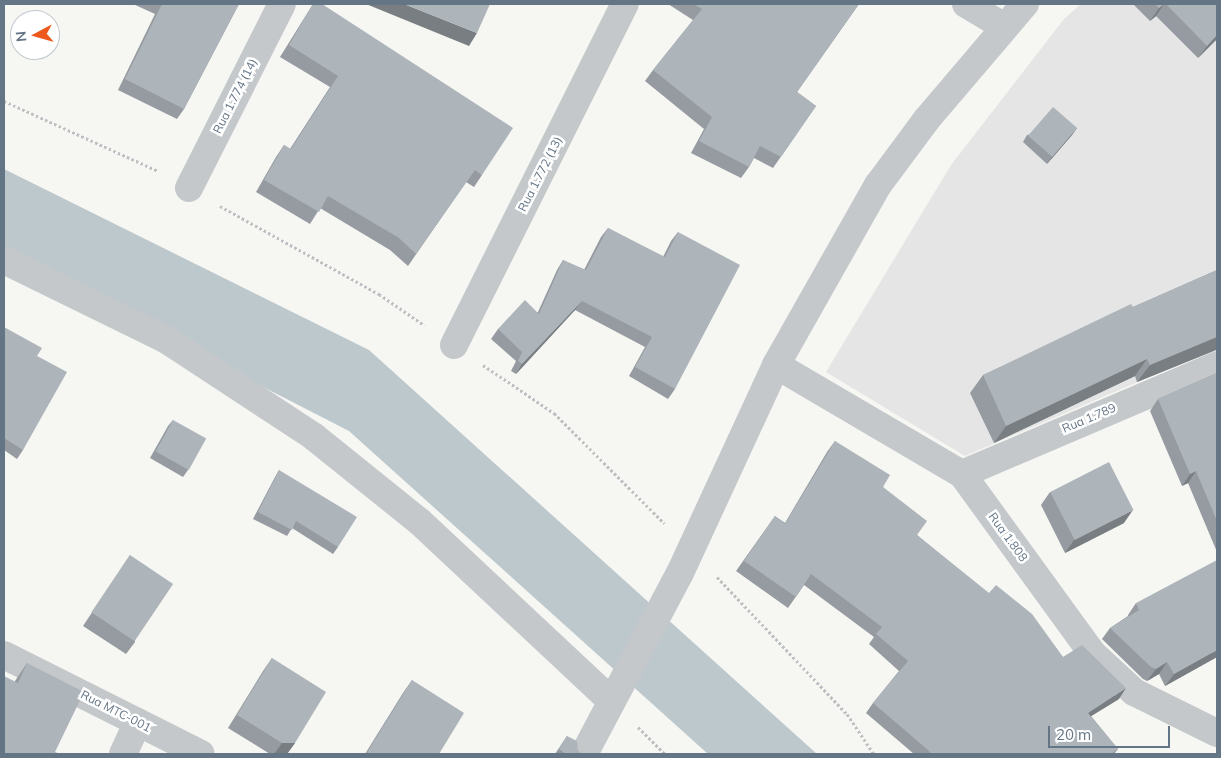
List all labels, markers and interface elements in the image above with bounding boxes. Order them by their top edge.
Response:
north arrow [10,10,60,60]
text: N [12,30,31,43]
street label: Rua 1.774 (14) [210,56,260,136]
street label: Rua 1.772 (13) [515,134,565,214]
street label: Rua 1.789 [1060,400,1118,436]
street label: Rua 1.808 [985,510,1031,564]
street label: Rua MTC-001 [78,687,154,735]
scale bar [1051,716,1174,748]
text: 20 m [1056,725,1091,744]

